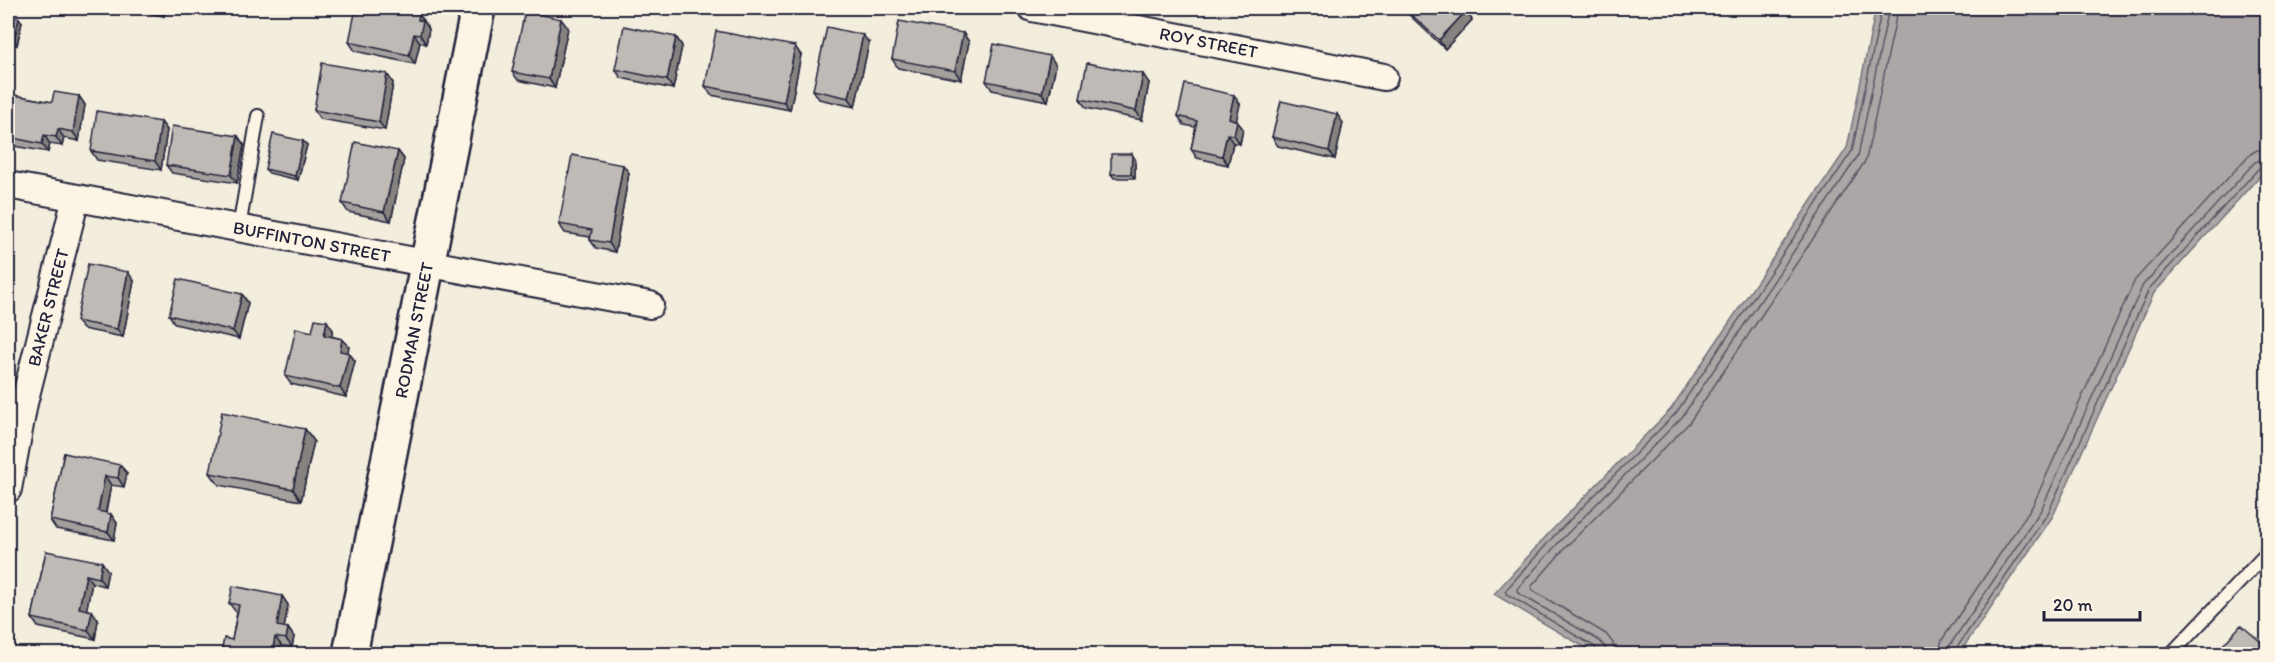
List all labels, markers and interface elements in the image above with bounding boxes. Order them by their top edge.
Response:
street label: ROY STREET [1158,22,1260,63]
street label: BUFFINTON STREET [231,216,392,267]
street label: BAKER STREET [23,246,74,369]
street label: RODMAN STREET [390,260,438,400]
scale bar [2044,584,2140,622]
text: 20 m [2053,594,2093,616]

